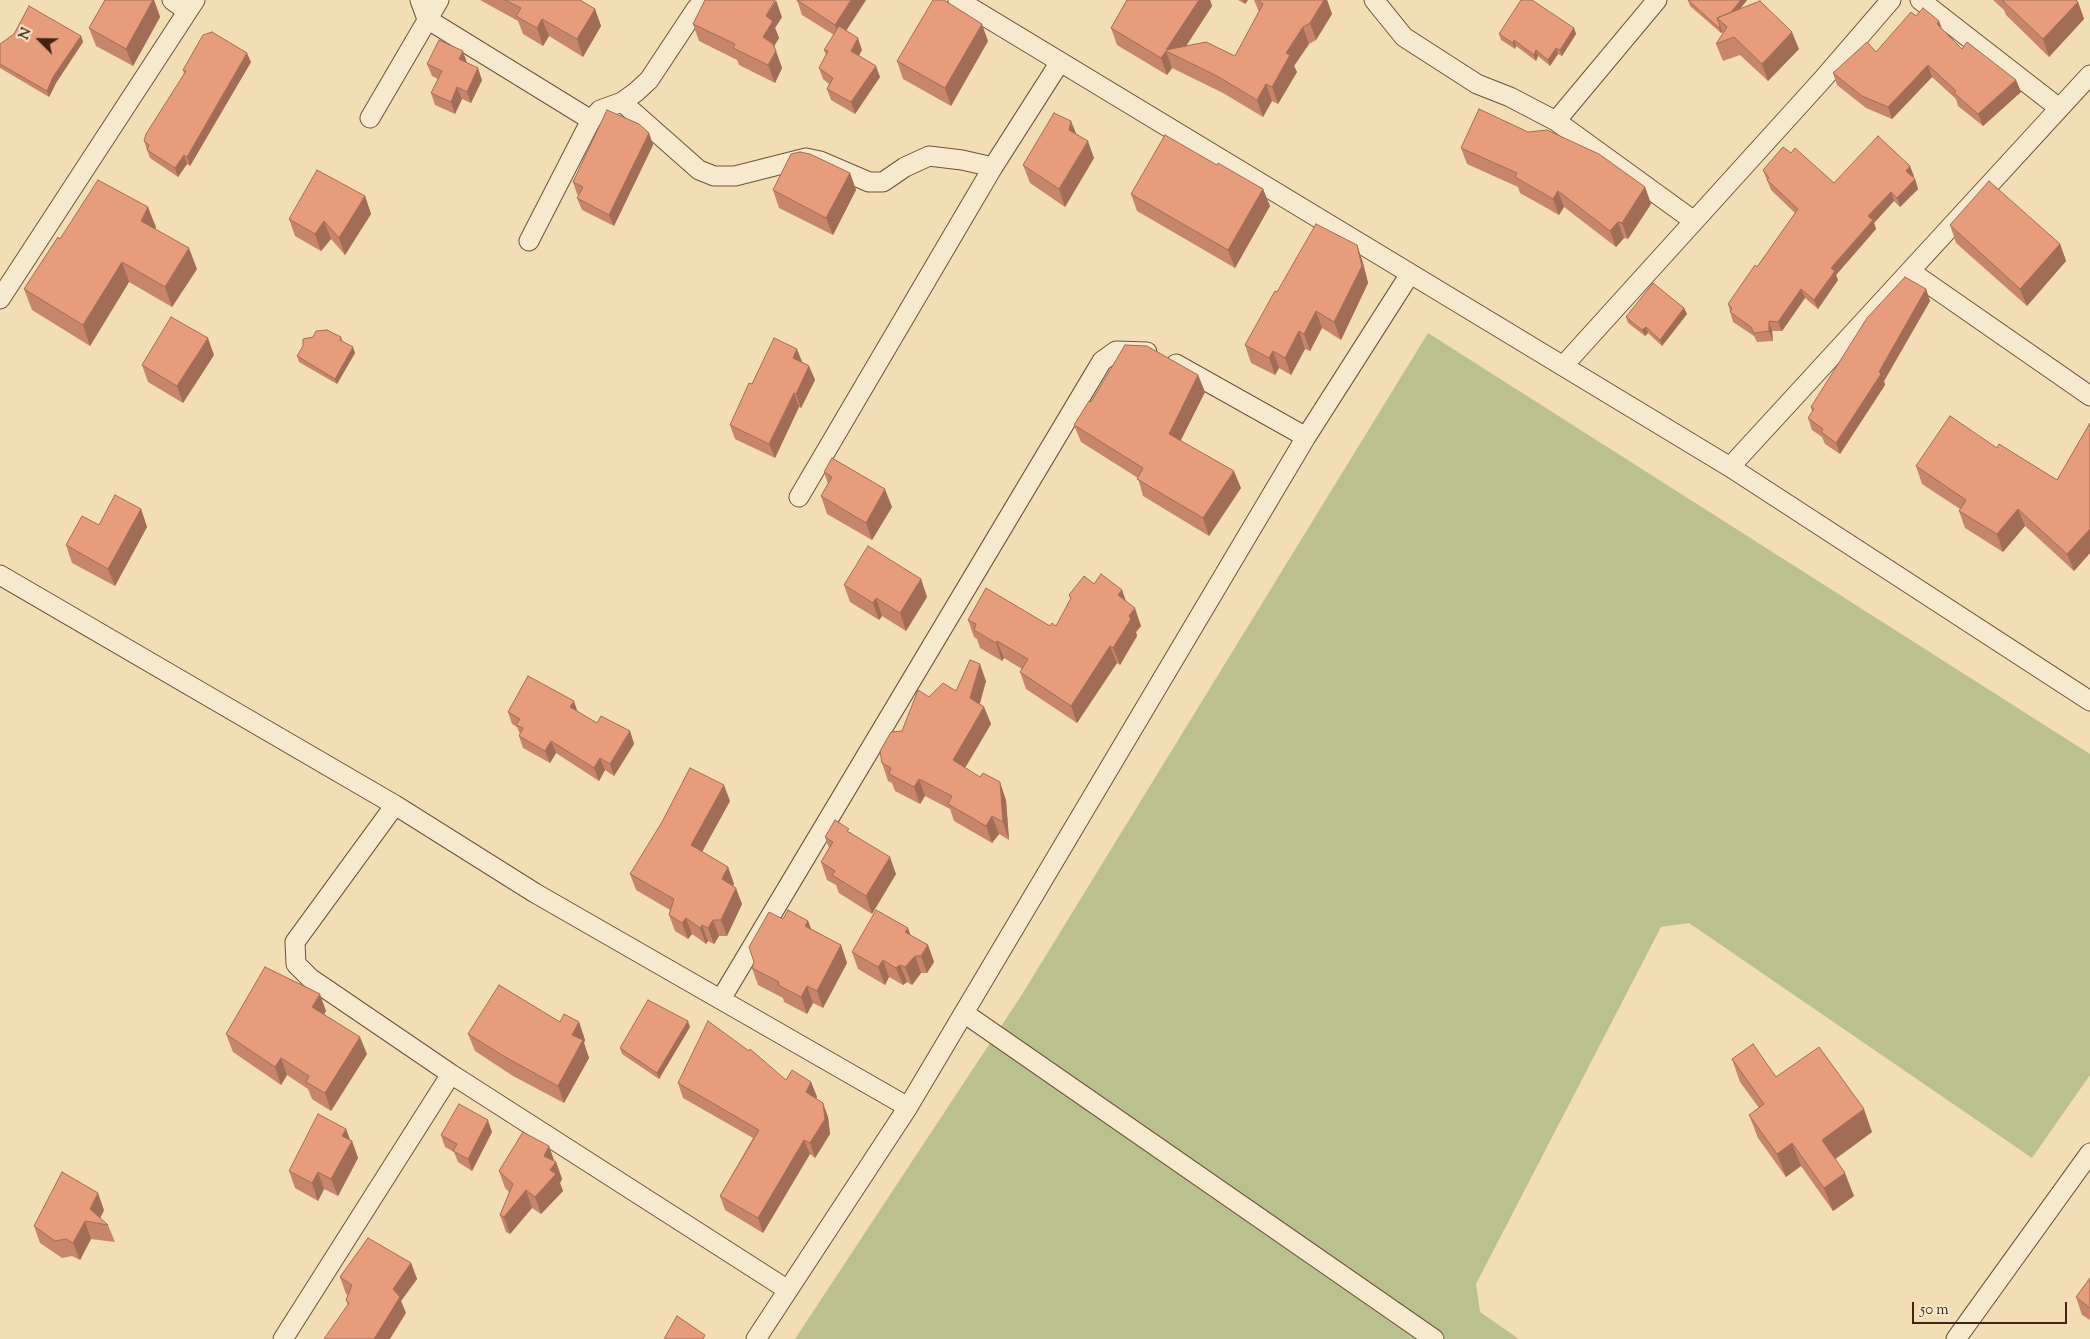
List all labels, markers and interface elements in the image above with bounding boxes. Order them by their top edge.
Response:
north arrow [15,15,65,65]
text: N [15,25,38,43]
scale bar [1915,1292,2070,1324]
text: 50 m [1920,1300,1949,1321]

